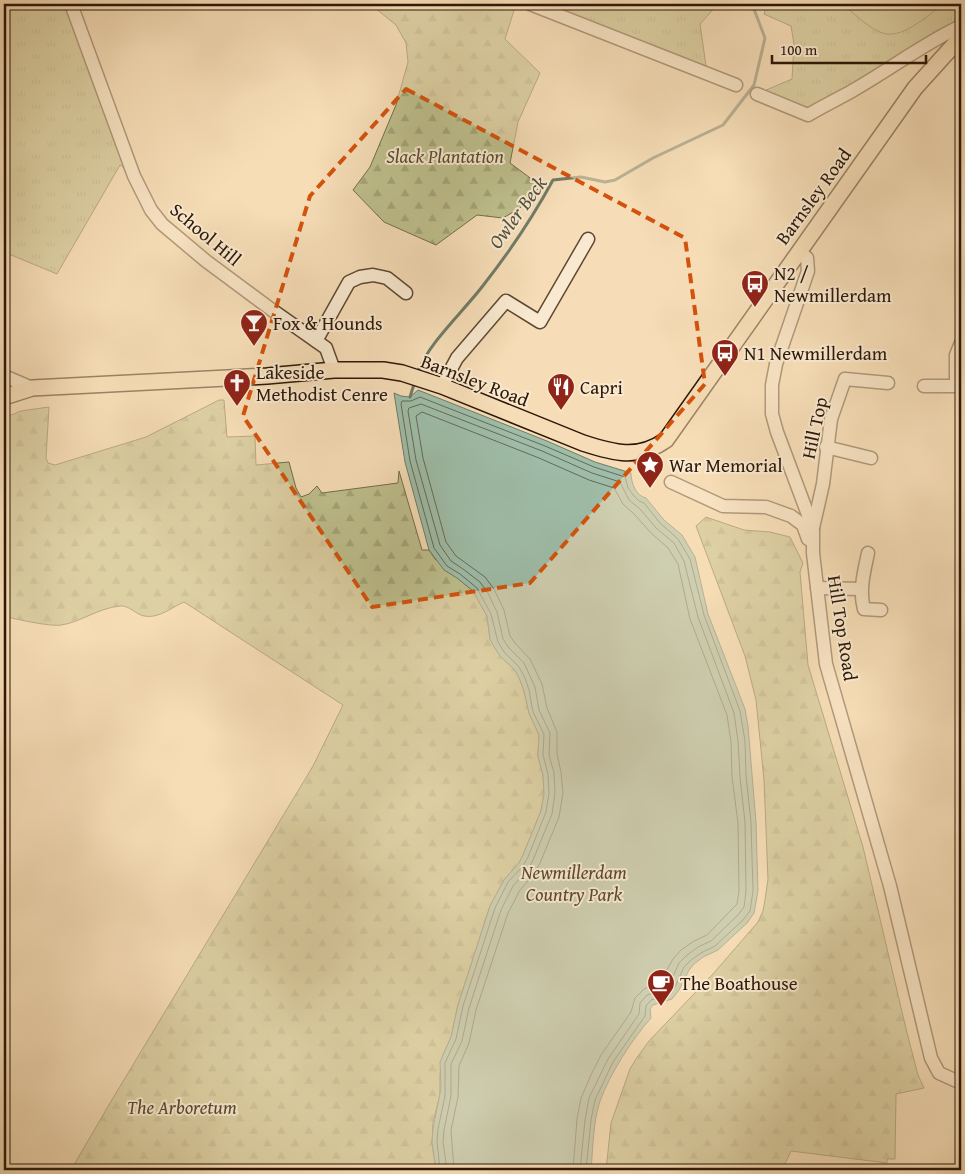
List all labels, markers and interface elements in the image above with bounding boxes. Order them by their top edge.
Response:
scale bar [772,32,926,64]
text: 100 m [780,39,818,60]
street label: Barnsley Road [768,141,858,250]
park label: Slack Plantation [386,142,504,170]
water label: Owler Beck [481,169,554,254]
street label: School Hill [164,196,248,272]
place label: N2 / Newmillerdam [774,259,892,309]
bus stop icon: N2 / Newmillerdam [740,269,770,308]
bar icon: Fox & Hounds [239,308,269,347]
place label: Fox & Hounds [273,309,383,337]
bus stop icon: N1 Newmillerdam [710,338,740,377]
place label: N1 Newmillerdam [744,339,888,367]
street label: Barnsley Road [417,347,534,414]
place label: Lakeside Methodist Cenre [256,358,388,408]
church icon: Lakeside Methodist Cenre [222,368,252,407]
restaurant icon: Capri [546,372,576,411]
place label: Capri [580,373,623,401]
street label: Hill Top [794,394,834,462]
place icon: War Memorial [635,450,665,489]
place label: War Memorial [669,451,783,479]
street label: Hill Top Road [821,573,865,684]
park label: Newmillerdam Country Park [520,858,627,908]
cafe icon: The Boathouse [646,968,676,1007]
place label: The Boathouse [680,969,798,997]
park label: The Arboretum [127,1093,237,1121]

